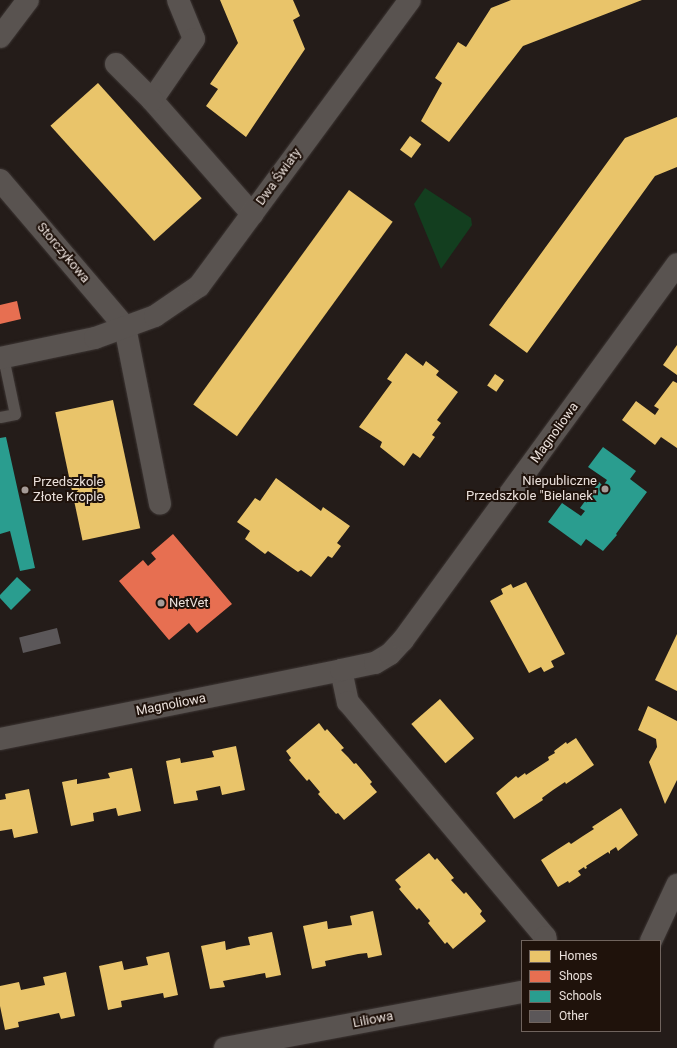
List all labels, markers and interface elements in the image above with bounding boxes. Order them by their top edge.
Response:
street label: Dwa Światy [253,145,305,209]
street label: Storczykowa [33,220,93,286]
street label: Magnoliowa [528,400,582,466]
place label: Niepubliczne Przedszkole "Bielanek" [466,474,597,505]
place label: Przedszkole Złote Krople [33,475,103,506]
marker: Niepubliczne Przedszkole "Bielanek" [600,484,610,494]
marker: Przedszkole Złote Krople [20,485,30,495]
place label: NetVet [169,595,209,611]
marker: NetVet [156,598,166,608]
street label: Magnoliowa [135,691,207,719]
legend [521,940,661,1032]
text: Homes [559,949,597,963]
text: Shops [559,969,593,983]
text: Schools [559,989,602,1003]
street label: Liliowa [352,1008,394,1032]
text: Other [559,1009,588,1023]

